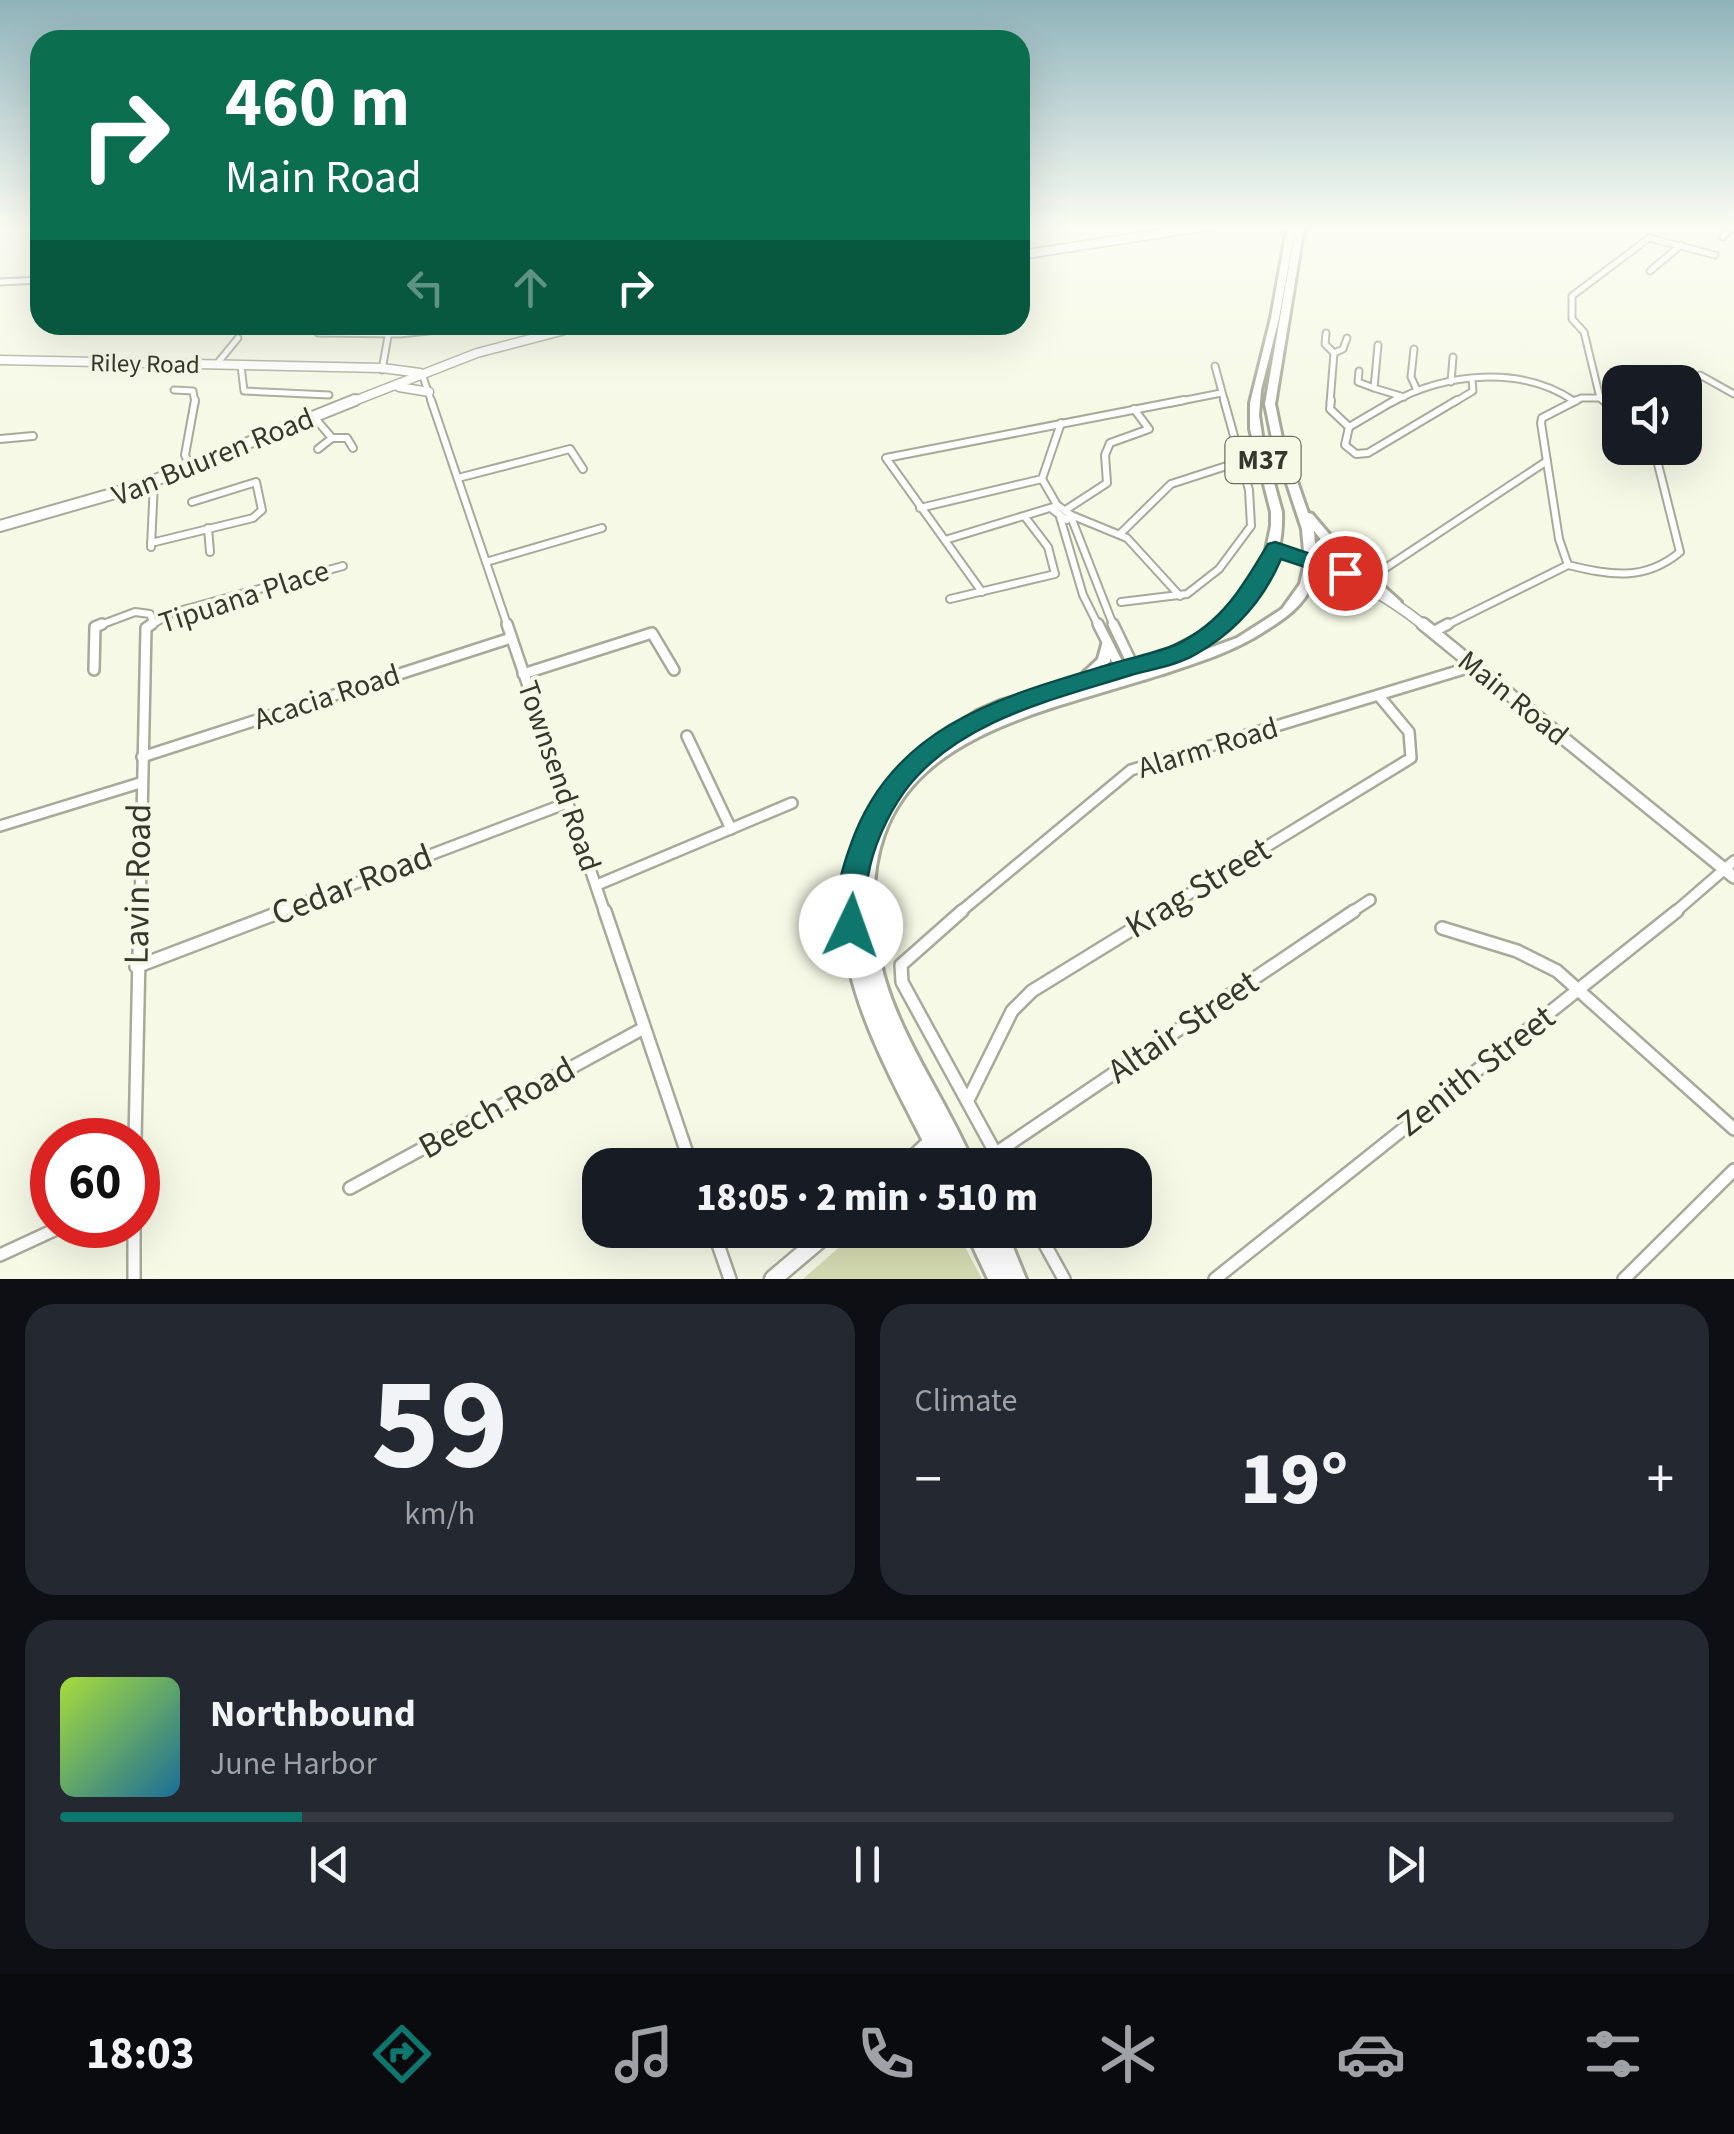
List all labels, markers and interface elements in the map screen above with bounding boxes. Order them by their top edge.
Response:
text: 460 m [225,53,410,153]
icon: right [60,70,190,200]
text: Main Road [225,146,422,210]
icon: left [398,260,453,315]
icon: ahead [503,260,558,315]
icon: right [608,260,663,315]
street label: Riley Road [90,345,200,383]
map controls [1602,365,1702,465]
button: sound [1602,365,1702,465]
street label: Van Buuren Road [106,397,320,517]
road number: M37 [1226,437,1300,483]
pin [1303,531,1388,616]
icon: arrive [1318,546,1373,601]
street label: Tipuana Place [153,549,335,645]
street label: Main Road [1449,640,1577,756]
street label: Acacia Road [248,653,406,741]
street label: Townsend Road [506,675,612,877]
street label: Alarm Road [1133,706,1283,790]
street label: Lavin Road [112,803,164,965]
street label: Krag Street [1116,825,1280,951]
street label: Cedar Road [264,831,440,939]
position arrow [799,874,903,978]
street label: Altair Street [1098,958,1268,1096]
street label: Zenith Street [1386,993,1566,1149]
street label: Beech Road [409,1044,585,1172]
speed limit sign: 60 [30,1118,160,1248]
text: 18:05 · 2 min · 510 m [696,1171,1038,1225]
text: 59 [371,1333,508,1518]
text: Climate [915,1378,1017,1424]
text: 19° [1240,1426,1348,1533]
text: − [915,1441,942,1519]
text: + [1647,1441,1674,1519]
text: km/h [404,1491,475,1537]
text: Northbound [210,1687,416,1741]
text: June Harbor [210,1741,377,1787]
icon: previous [302,1837,357,1892]
icon: pause [840,1837,895,1892]
icon: next [1378,1837,1433,1892]
icon: directions [367,2019,437,2089]
icon: music [609,2019,679,2089]
icon: phone [851,2019,921,2089]
icon: climate [1093,2019,1163,2089]
icon: car [1336,2019,1406,2089]
icon: filters [1578,2019,1648,2089]
text: 18:03 [86,2022,195,2086]

